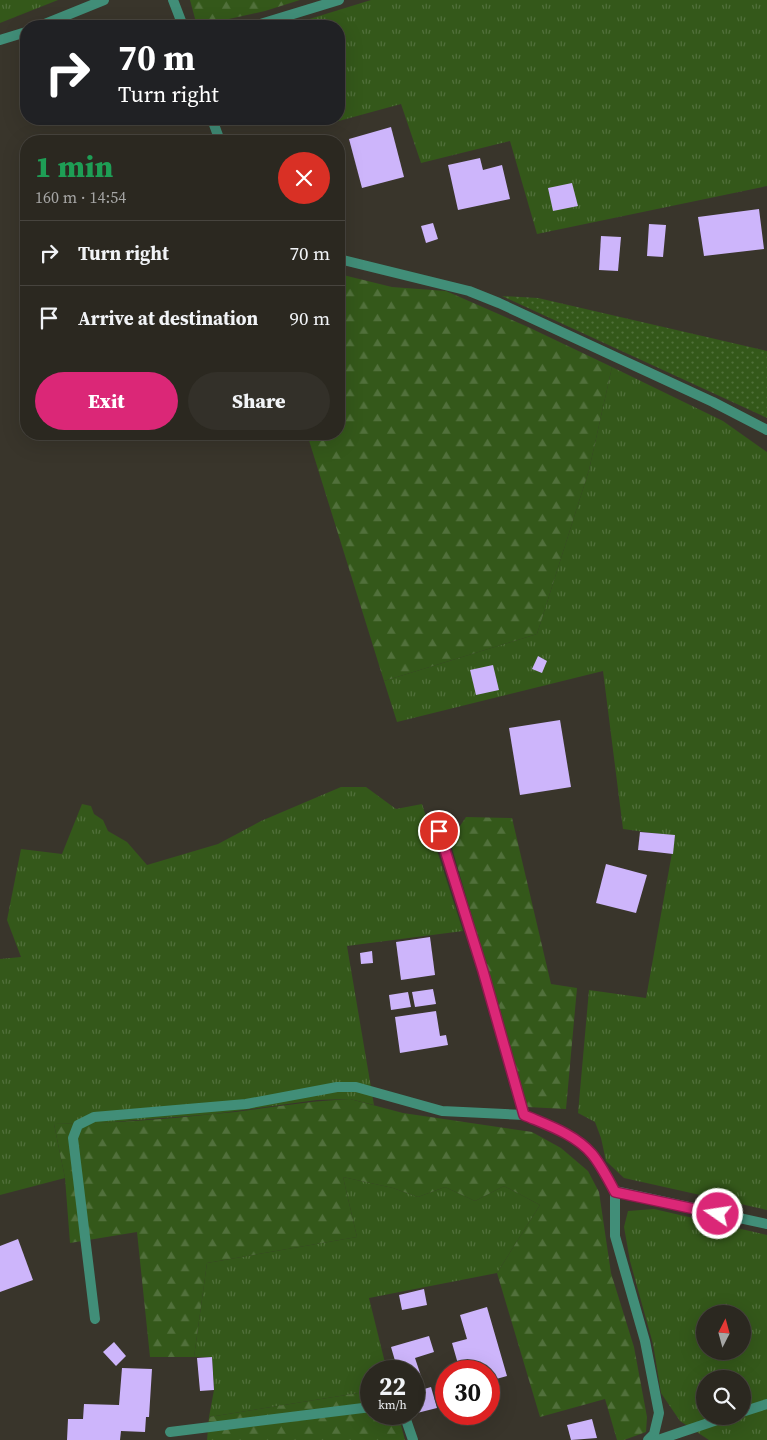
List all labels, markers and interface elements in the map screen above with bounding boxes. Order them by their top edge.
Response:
text: 70 m [118,34,195,82]
icon: right [35,40,100,105]
text: Turn right [118,79,219,109]
text: 1 min [35,146,113,187]
button: close [278,152,330,204]
text: 160 m · 14:54 [35,186,126,208]
icon: right [35,239,63,267]
text: Turn right [78,240,169,266]
text: 70 m [289,240,330,266]
icon: arrive [35,304,63,332]
text: Arrive at destination [78,305,258,331]
text: 90 m [289,305,330,331]
button: Exit [35,372,178,430]
button: Share [188,372,330,430]
pin [418,810,460,852]
icon: arrive [425,817,453,845]
position arrow [691,1187,743,1239]
north arrow [696,1305,751,1360]
map controls [696,1305,751,1425]
speed limit sign: 30 [435,1360,500,1425]
text: 22 [379,1369,406,1403]
button: search [696,1370,751,1425]
text: km/h [378,1397,407,1413]

